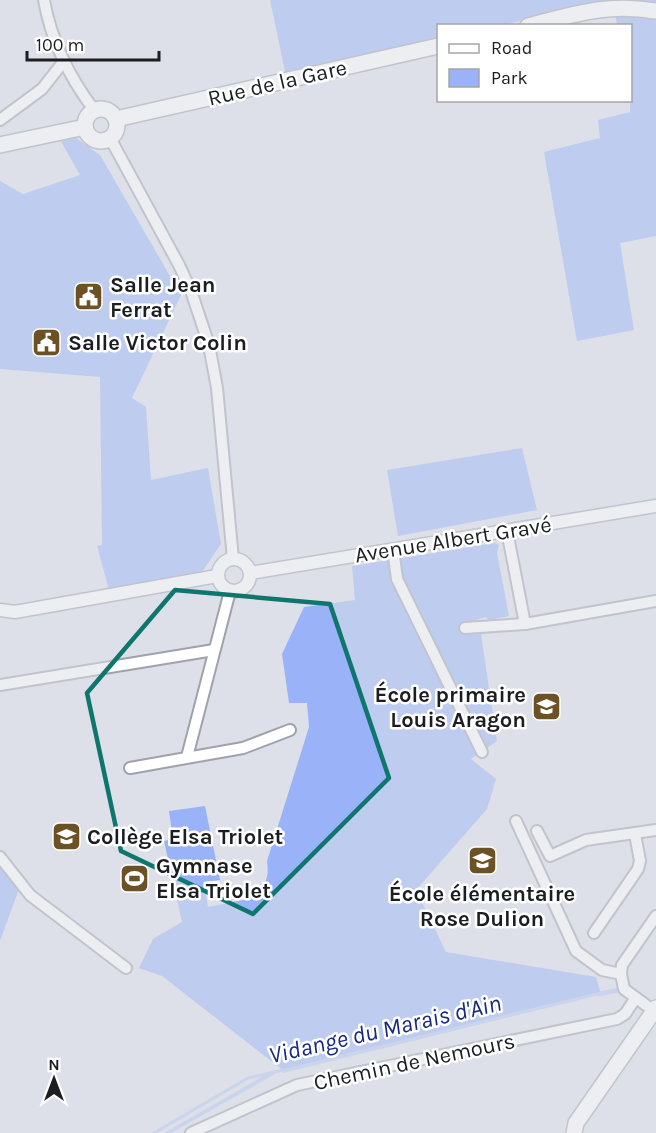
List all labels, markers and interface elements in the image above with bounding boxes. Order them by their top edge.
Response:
scale bar [27,24,159,62]
legend [437,24,632,102]
text: 100 m [36,34,84,56]
text: Road [491,37,532,59]
street label: Rue de la Gare [205,54,349,112]
text: Park [491,67,528,89]
place label: Salle Jean Ferrat [110,272,216,323]
public building icon: Salle Jean Ferrat [73,281,105,313]
public building icon: Salle Victor Colin [31,326,63,358]
place label: Salle Victor Colin [68,330,247,356]
street label: Avenue Albert Gravé [353,512,553,568]
place label: École primaire Louis Aragon [375,681,526,733]
school or university icon: École primaire Louis Aragon [531,691,563,723]
school or university icon: Collège Elsa Triolet [50,820,82,852]
place label: Collège Elsa Triolet [87,824,284,850]
school or university icon: École élémentaire Rose Dulion [466,845,498,877]
place label: Gymnase Elsa Triolet [156,853,271,904]
sports icon: Gymnase Elsa Triolet [119,862,151,894]
place label: École élémentaire Rose Dulion [389,880,575,932]
water label: Vidange du Marais d'Ain [266,989,504,1069]
street label: Chemin de Nemours [311,1028,517,1096]
north arrow [24,1049,84,1109]
text: N [48,1055,60,1074]

